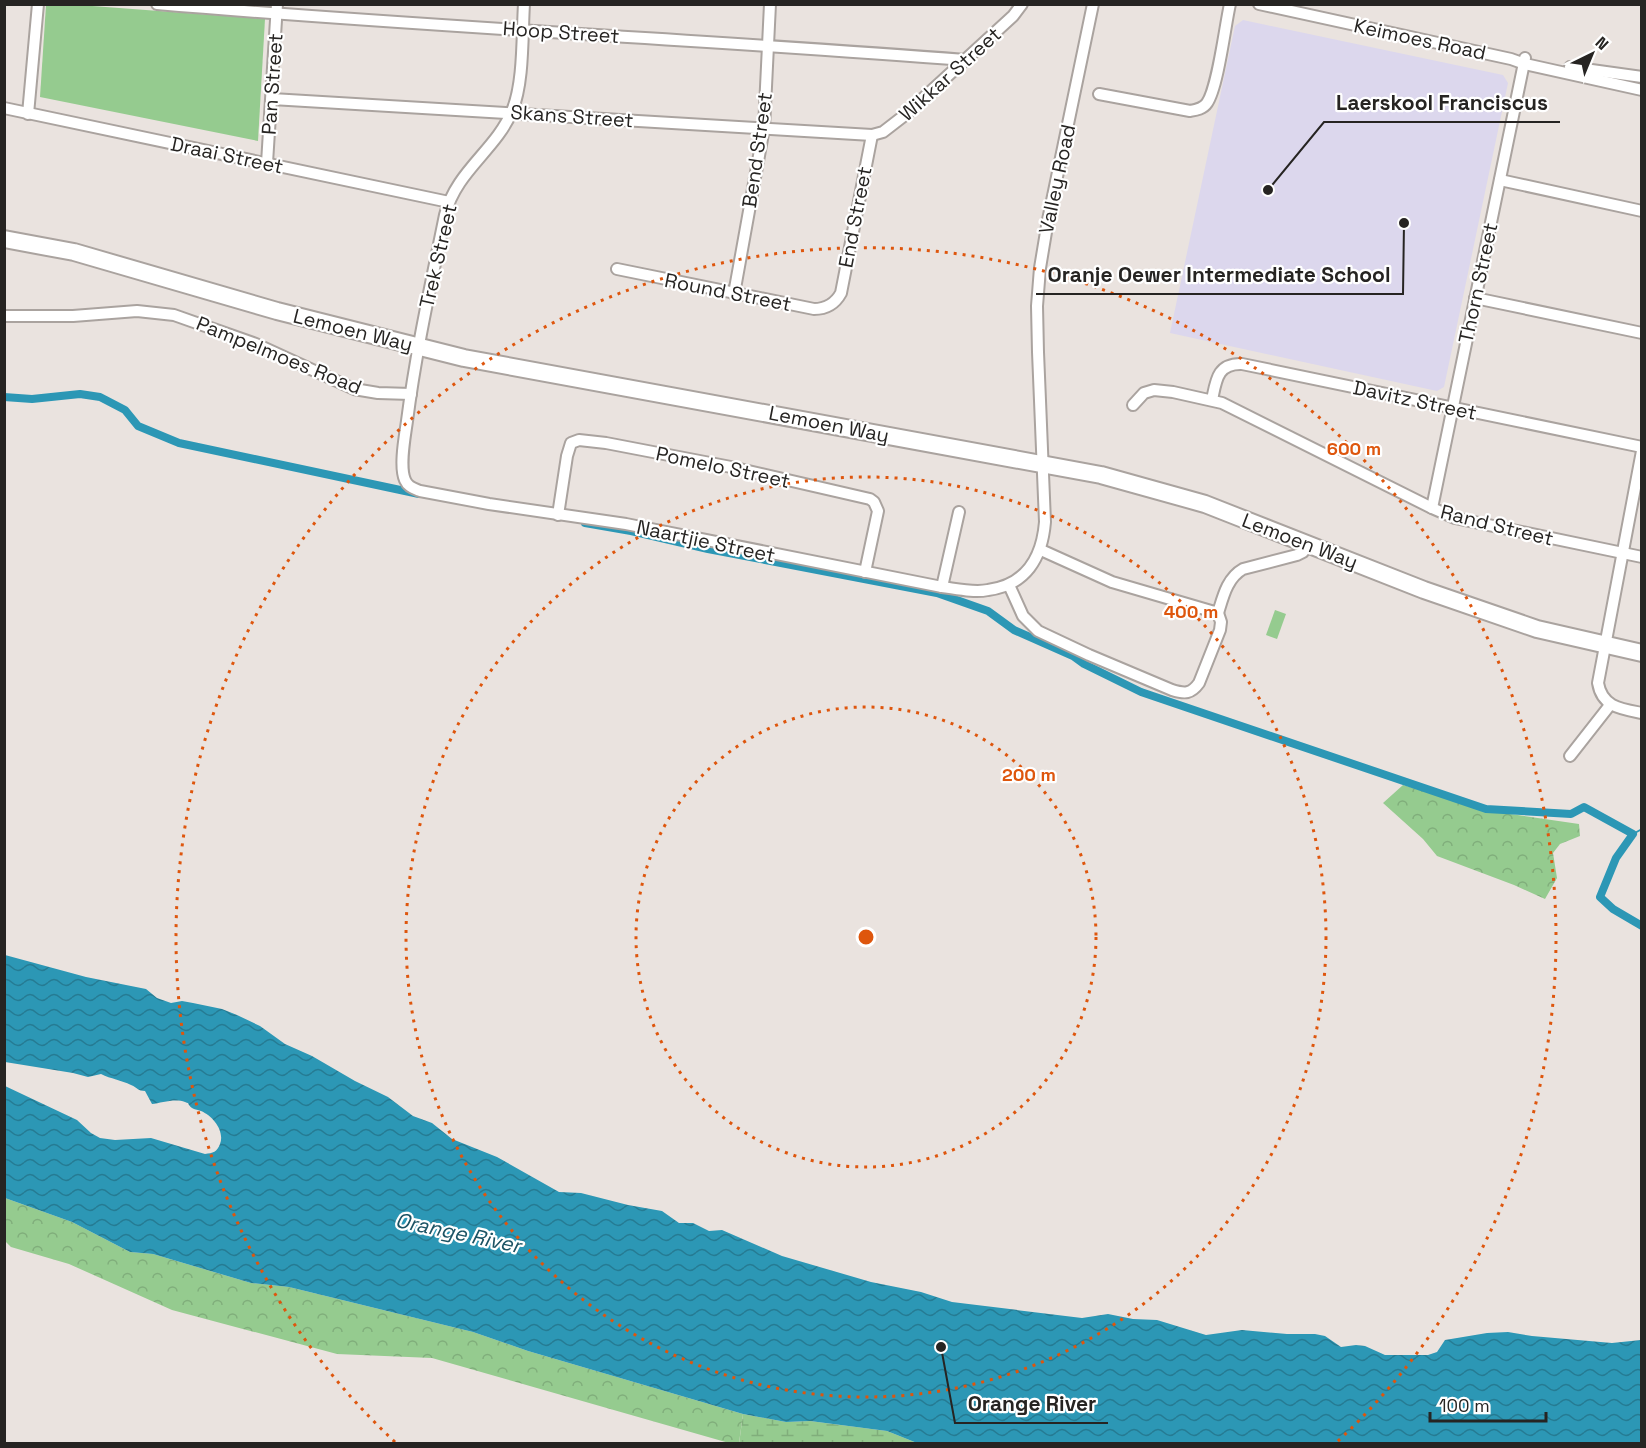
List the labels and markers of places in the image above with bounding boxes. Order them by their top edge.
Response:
callout: Laerskool Franciscus [1324,83,1560,122]
callout: Oranje Oewer Intermediate School [1036,255,1403,294]
centre of rings [856,927,876,947]
callout: Orange River [955,1384,1108,1423]

